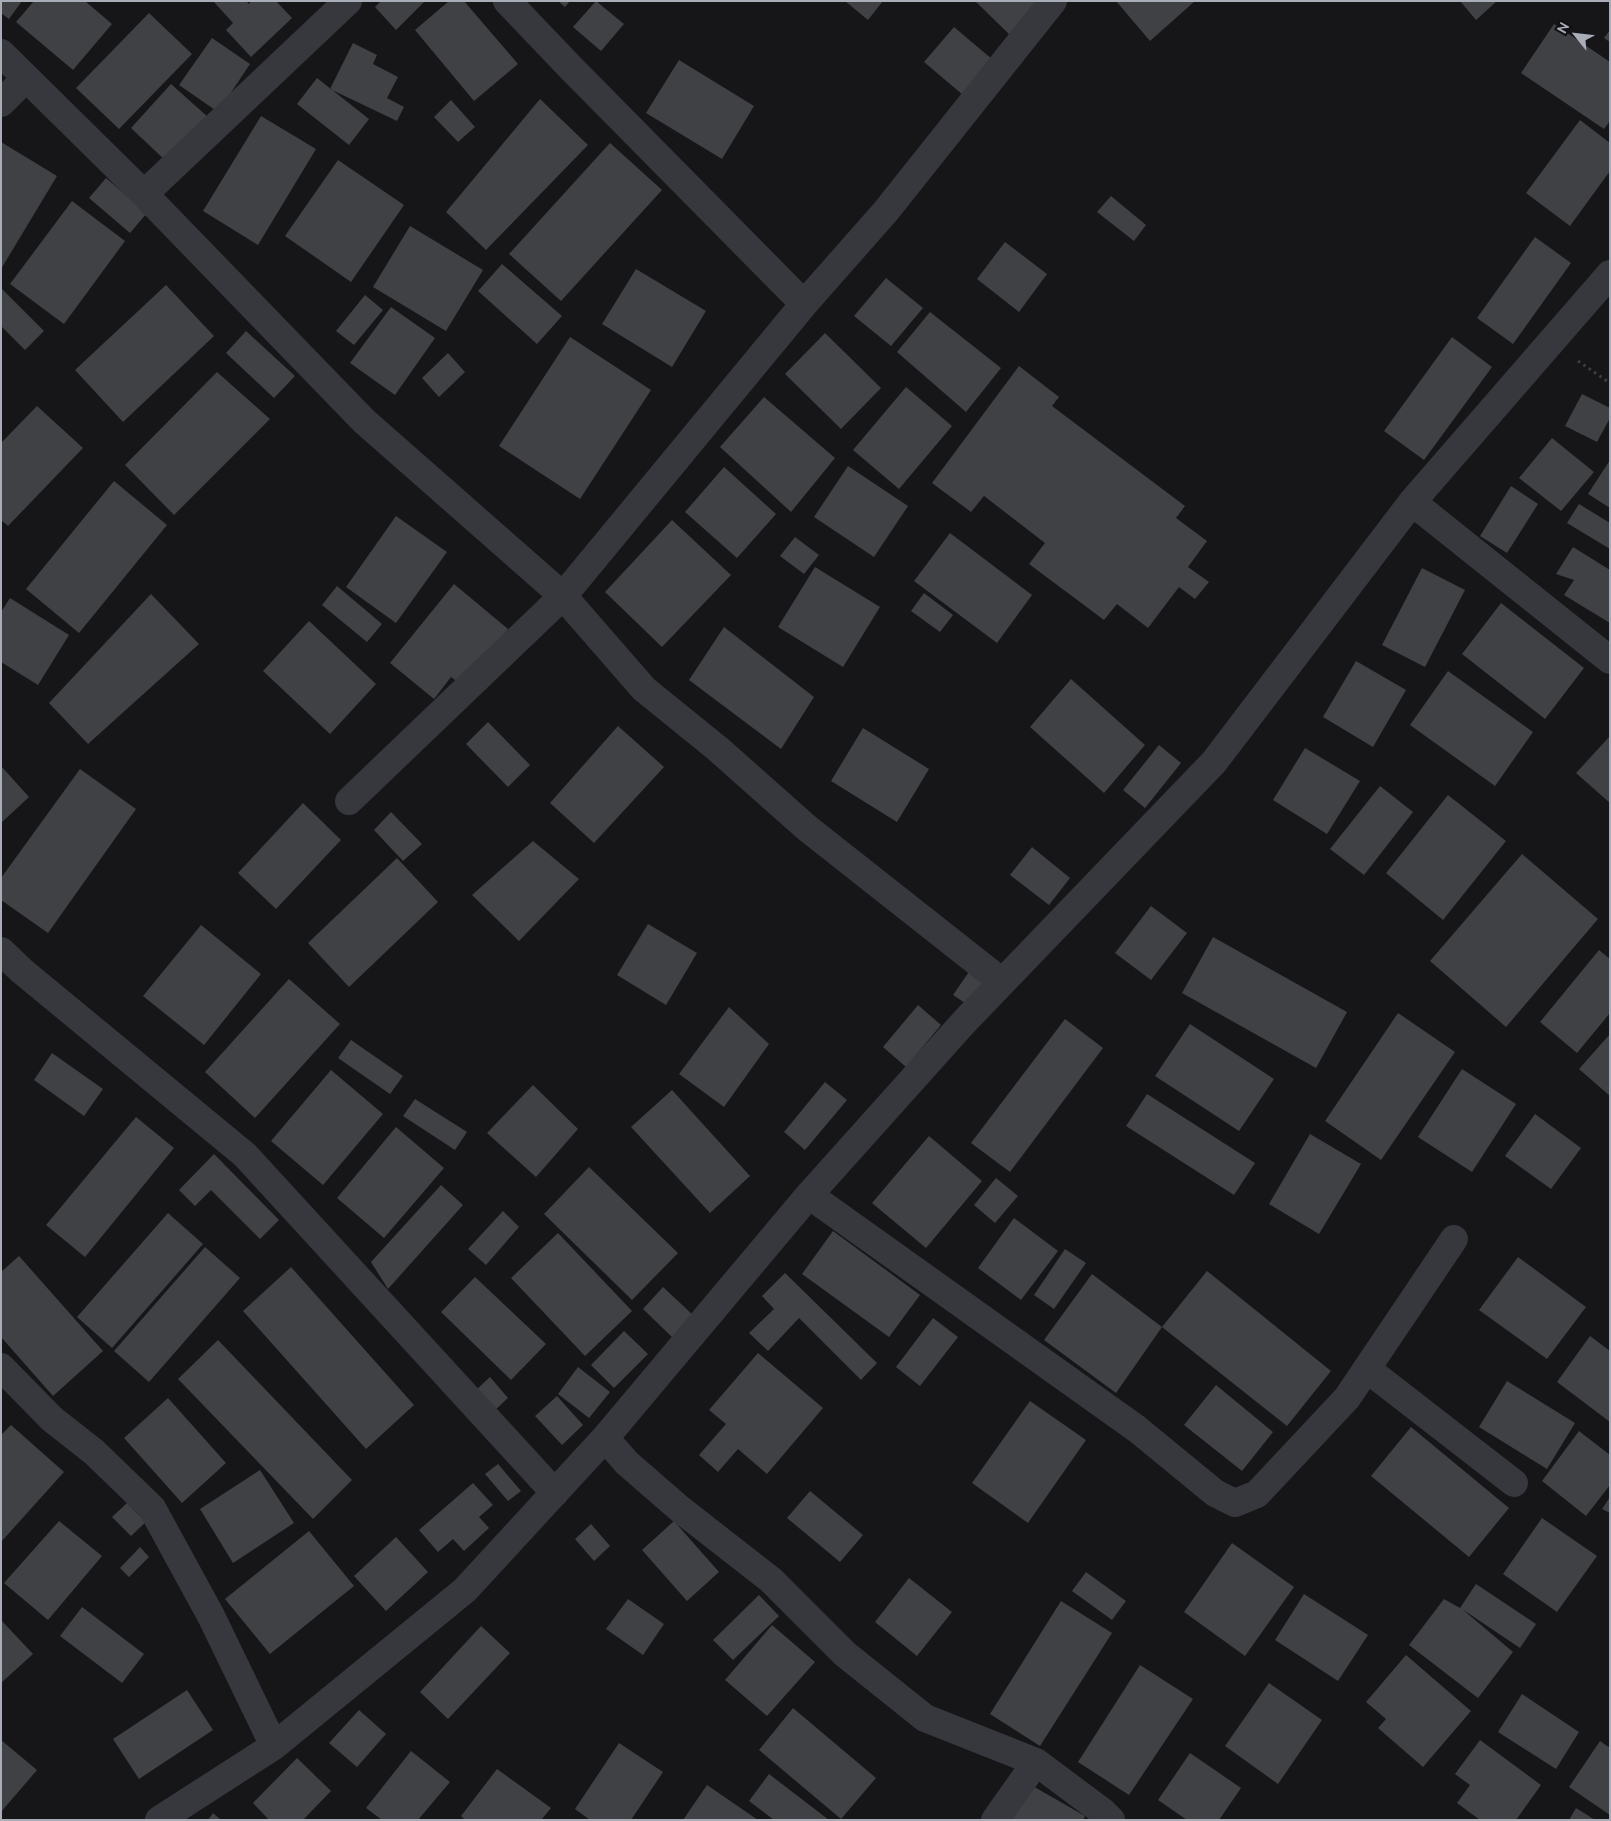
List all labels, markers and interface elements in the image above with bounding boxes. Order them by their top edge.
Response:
north arrow [1551,10,1601,60]
text: N [1553,19,1572,36]

